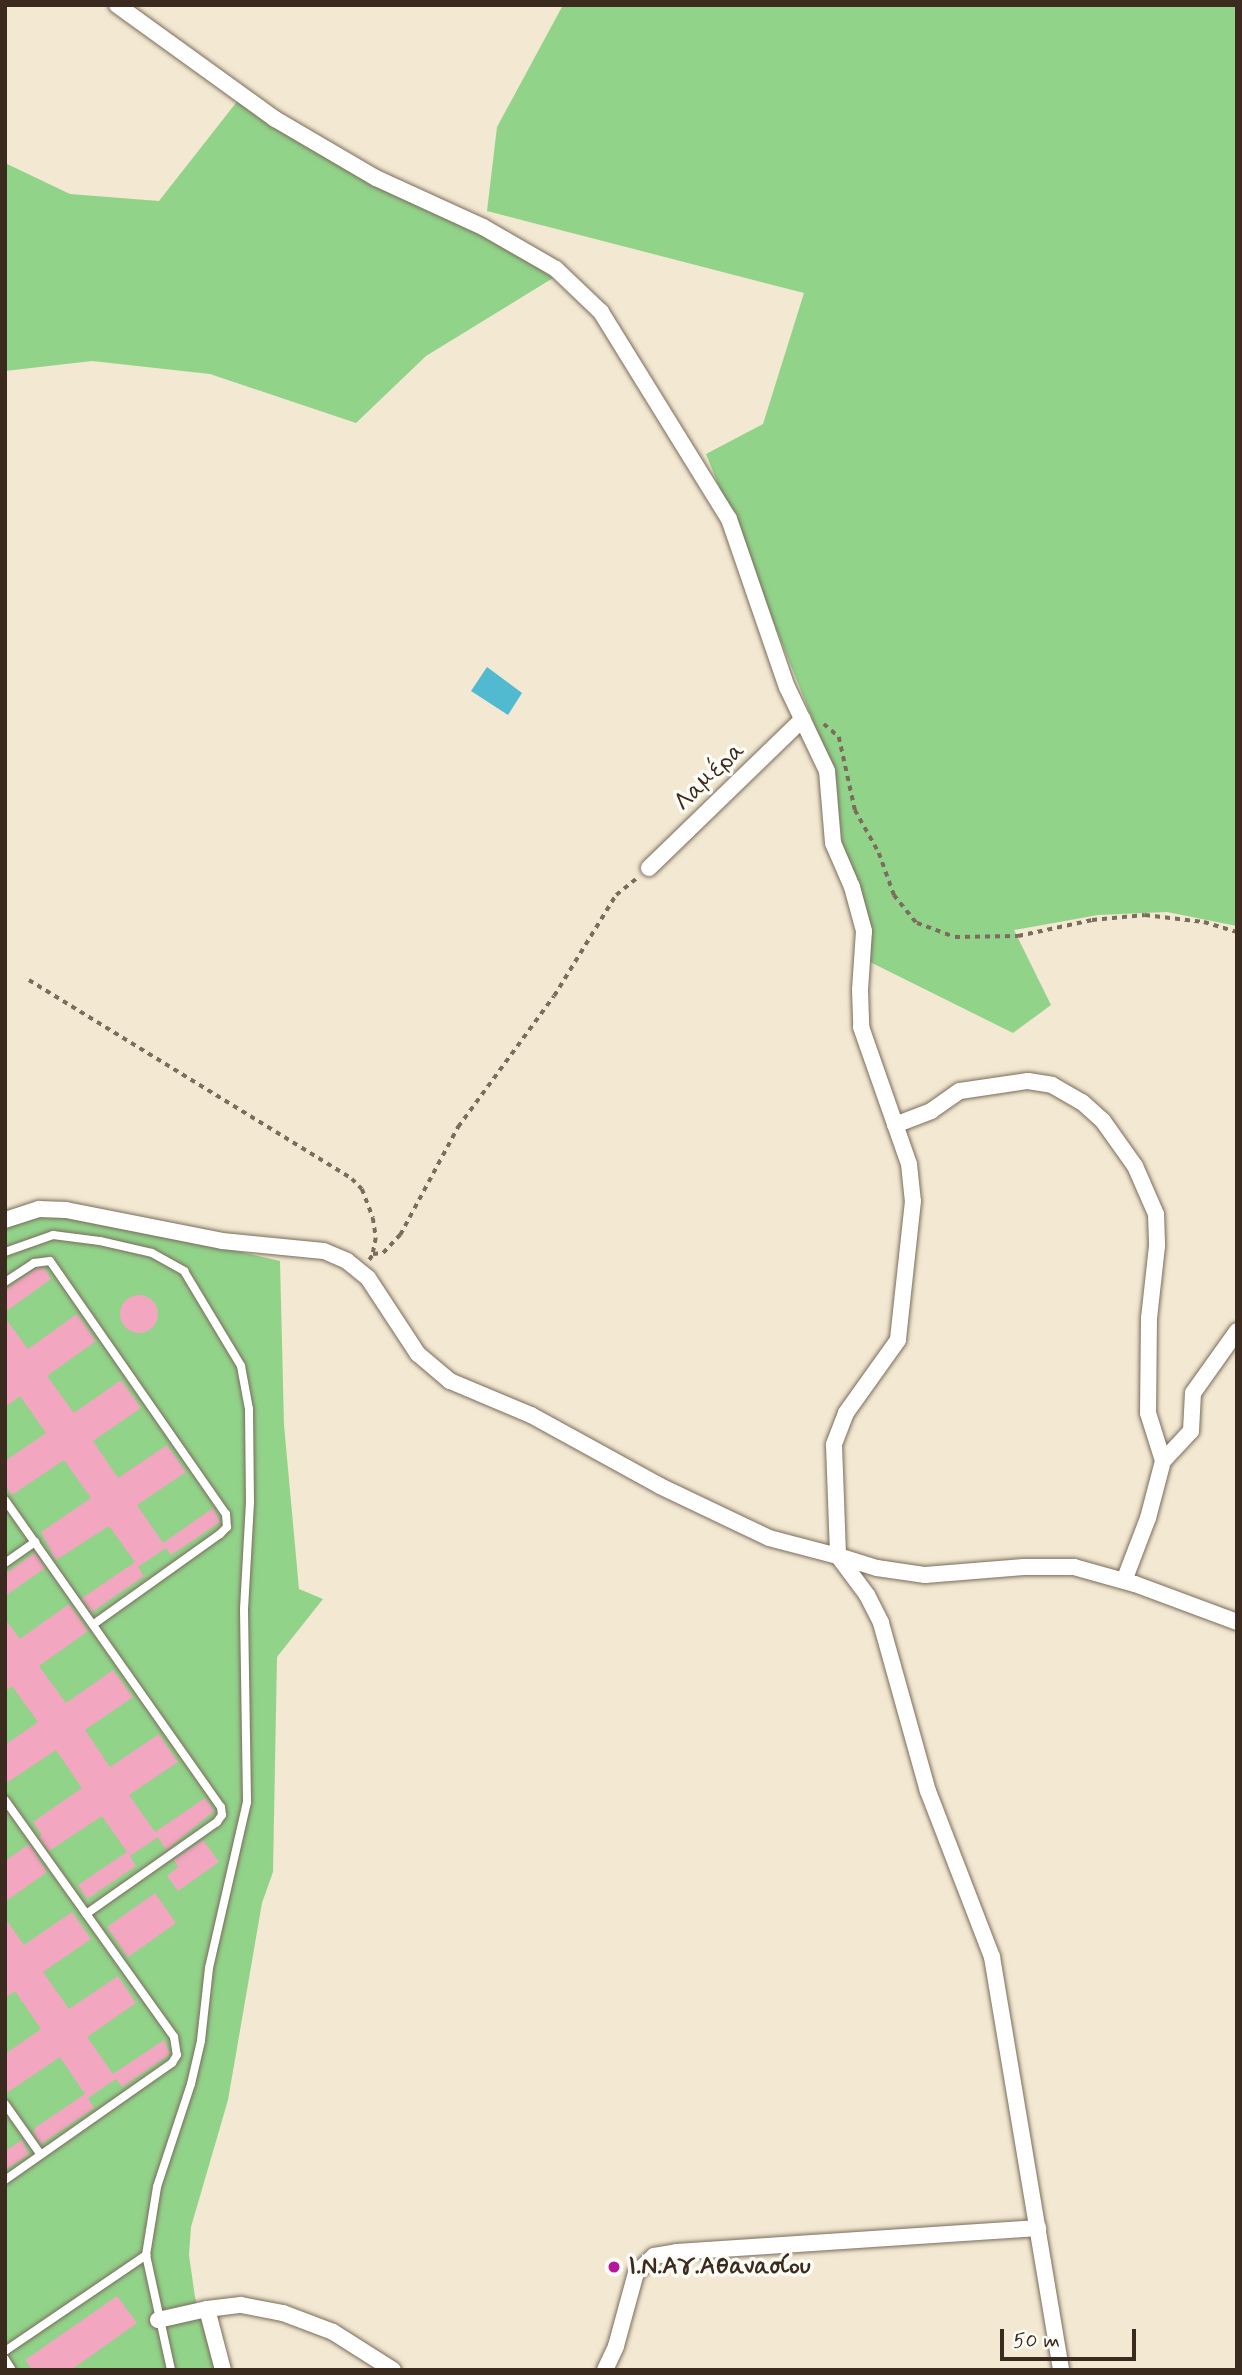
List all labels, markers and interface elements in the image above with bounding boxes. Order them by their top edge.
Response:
street label: Λαμέρα [669,736,751,818]
place label: Ι.Ν.Αγ.Αθανασίου [628,2253,810,2281]
marker: Ι.Ν.Αγ.Αθανασίου [606,2259,622,2275]
scale bar [1004,2316,1140,2360]
text: 50 m [1013,2327,1060,2355]

